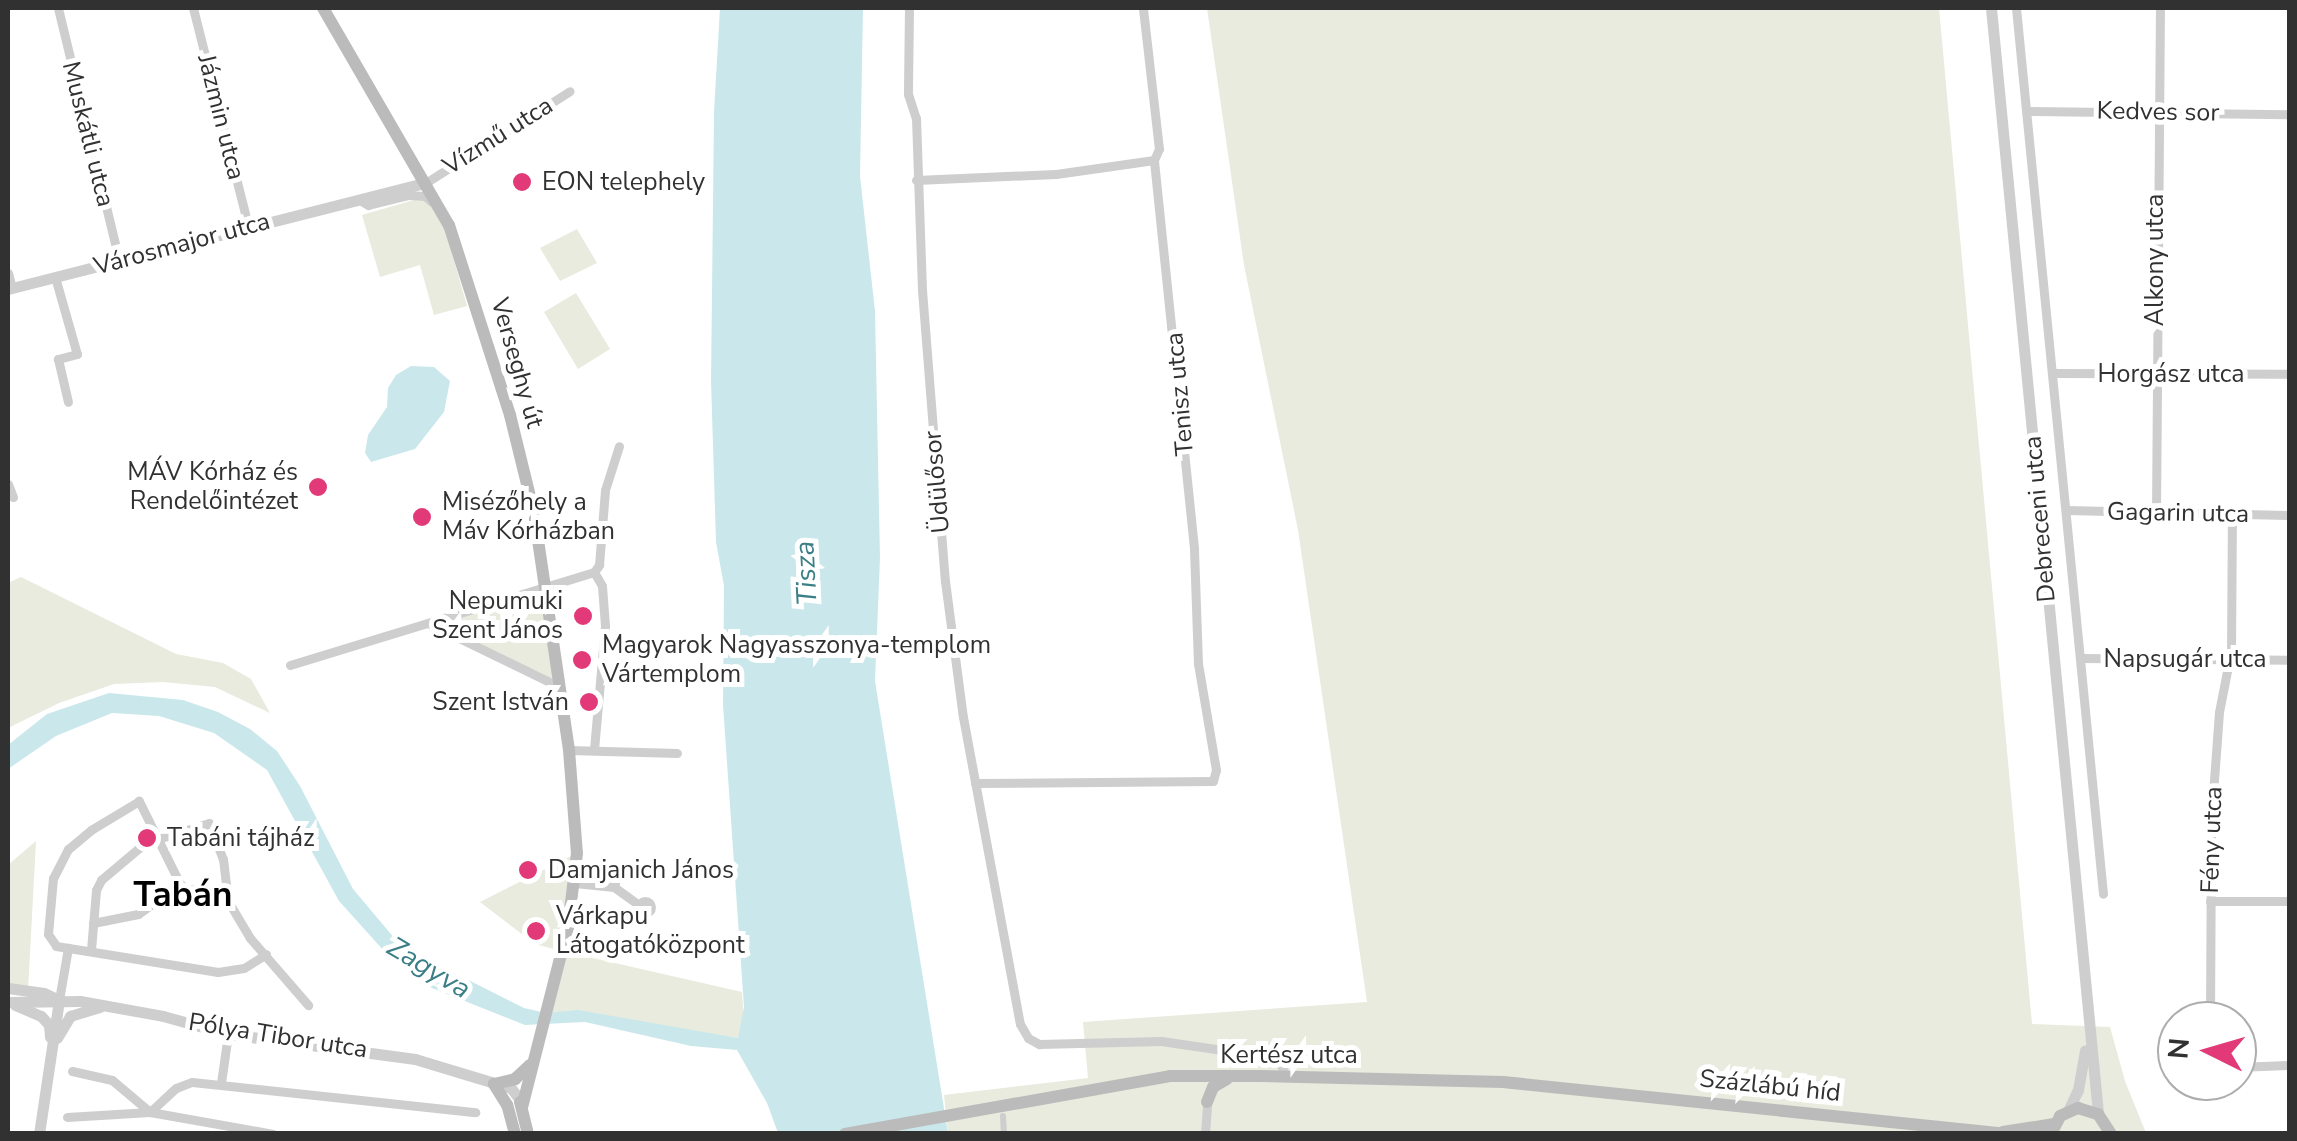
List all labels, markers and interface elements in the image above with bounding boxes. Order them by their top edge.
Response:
street label: Jázmin utca [191,51,251,183]
street label: Muskátli utca [55,58,121,210]
street label: Vízmű utca [438,90,558,182]
street label: Kedves sor [2096,96,2220,128]
place label: EON telephely [542,167,705,197]
marker: EON telephely [511,171,533,193]
street label: Alkony utca [2140,194,2170,326]
street label: Városmajor utca [91,206,273,282]
street label: Verseghy út [484,294,550,432]
street label: Tenisz utca [1160,331,1200,457]
street label: Horgász utca [2098,359,2244,389]
street label: Üdülősor [918,429,956,535]
street label: Debreceni utca [2018,435,2062,603]
place label: MÁV Kórház és Rendelőintézet [127,458,298,517]
marker: MÁV Kórház és Rendelőintézet [307,476,329,498]
place label: Misézőhely a Máv Kórházban [442,488,615,547]
street label: Gagarin utca [2107,497,2249,529]
marker: Misézőhely a Máv Kórházban [411,506,433,528]
water label: Tisza [788,540,824,606]
place label: Nepumuki Szent János [432,587,563,646]
marker: Nepumuki Szent János [572,605,594,627]
place label: Magyarok Nagyasszonya-templom Vártemplom [602,631,991,690]
street label: Napsugár utca [2103,644,2267,674]
marker: Magyarok Nagyasszonya-templom Vártemplom [571,649,593,671]
place label: Szent István [432,687,569,717]
marker: Szent István [578,691,600,713]
street label: Fény utca [2195,786,2229,894]
place label: Tabáni tájház [167,823,315,853]
marker: Tabáni tájház [136,827,158,849]
place label: Damjanich János [548,855,734,885]
marker: Damjanich János [517,859,539,881]
district label: Tabán [134,874,232,916]
place label: Várkapu Látogatóközpont [556,902,745,961]
marker: Várkapu Látogatóközpont [525,920,547,942]
water label: Zagyva [381,930,477,1006]
north arrow [2157,1001,2257,1101]
street label: Pólya Tibor utca [186,1007,370,1065]
text: N [2159,1036,2199,1061]
street label: Kertész utca [1220,1040,1358,1070]
street label: Százlábú híd [1698,1064,1842,1108]

